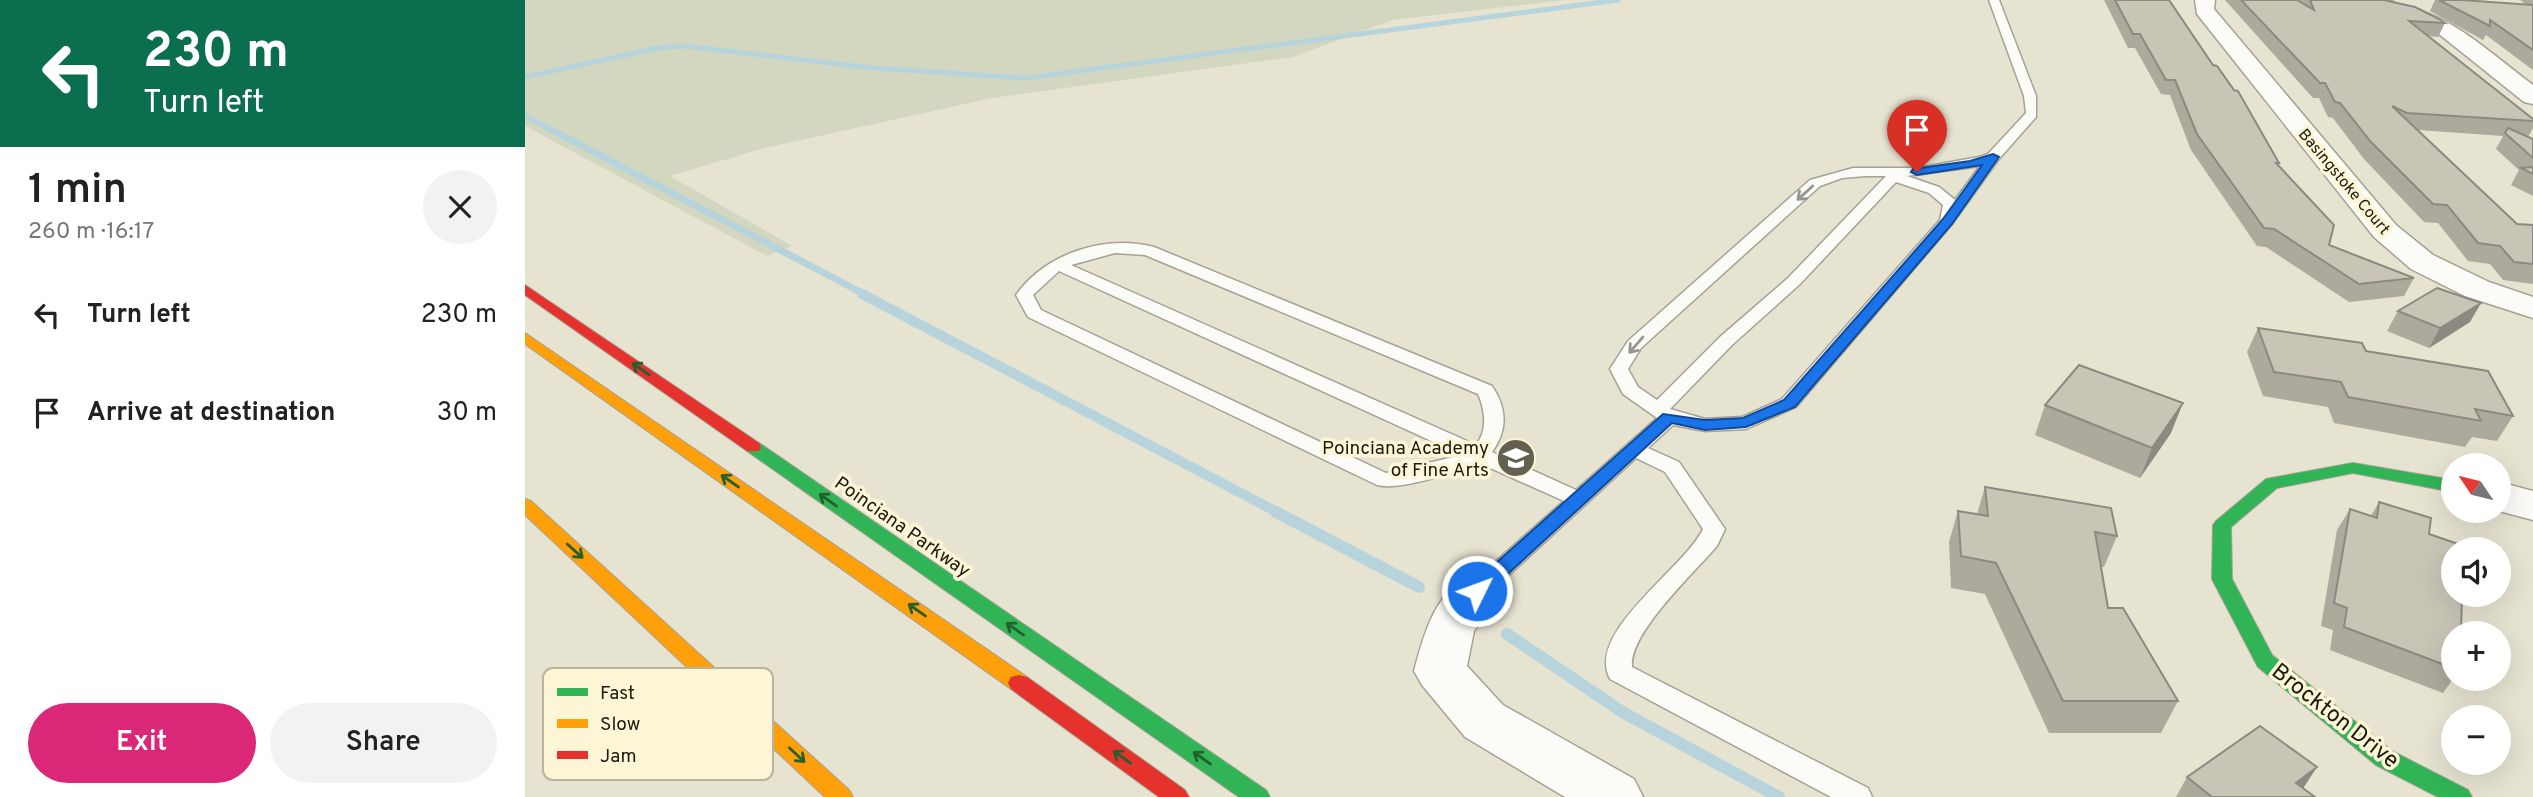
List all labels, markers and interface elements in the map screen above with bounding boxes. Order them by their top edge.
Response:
text: 230 m [143,23,289,85]
icon: left [28,28,119,119]
text: Turn left [143,84,264,124]
pin [1887,100,1947,172]
icon: arrive [1898,111,1936,149]
street label: Basingstoke Court [2293,125,2394,239]
text: 1 min [28,165,127,218]
button: close [423,170,497,244]
one-way arrow [1796,185,1814,201]
text: 260 m · 16:17 [28,218,154,247]
icon: left [28,296,66,334]
text: Turn left [87,299,191,332]
text: 230 m [421,299,497,332]
one-way arrow [1628,336,1644,354]
one-way arrow [632,362,651,376]
icon: arrive [28,394,66,432]
text: Arrive at destination [87,397,335,430]
text: 30 m [437,397,497,430]
place label: Poinciana Academy of Fine Arts [1322,437,1489,483]
school or university icon: Poinciana Academy of Fine Arts [1495,437,1537,479]
north arrow [2441,453,2511,523]
map controls [2441,453,2511,775]
street label: Poinciana Parkway [829,472,975,584]
one-way arrow [721,474,740,488]
one-way arrow [819,493,838,507]
button: sound [2441,537,2511,607]
one-way arrow [566,543,583,560]
position arrow [1440,554,1514,628]
one-way arrow [908,603,927,617]
button: + [2441,621,2511,691]
one-way arrow [1006,622,1025,636]
street label: Brockton Drive [2265,658,2404,776]
legend [543,668,773,780]
text: Fast [600,682,635,706]
button: Exit [28,703,256,783]
button: Share [270,703,497,783]
button: − [2441,705,2511,775]
text: Slow [600,713,640,737]
text: Jam [600,745,637,769]
one-way arrow [788,747,806,763]
one-way arrow [1113,750,1132,764]
one-way arrow [1193,751,1212,765]

